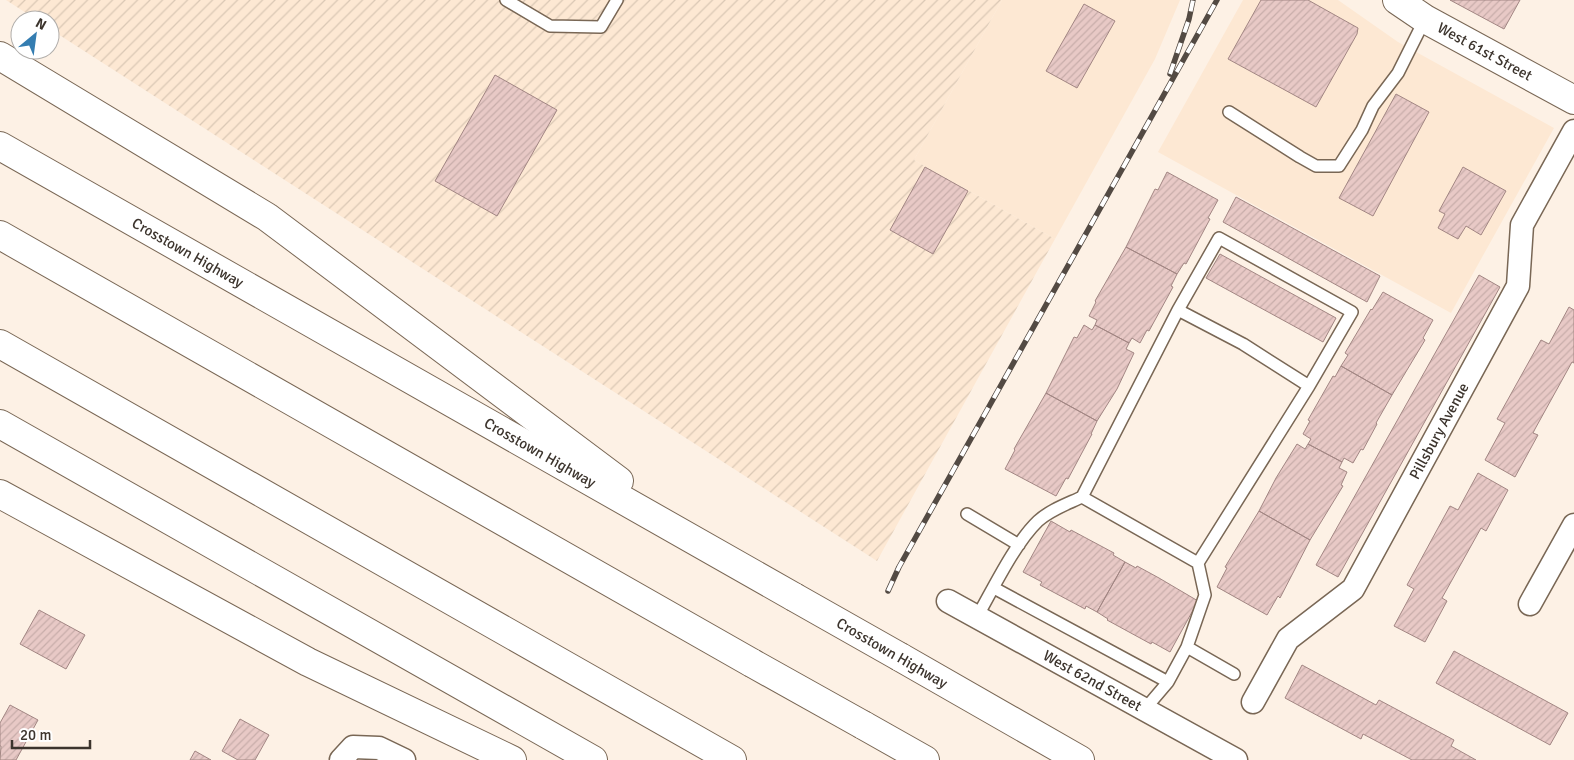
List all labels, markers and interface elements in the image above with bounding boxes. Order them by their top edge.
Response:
north arrow [10,10,60,60]
text: N [33,14,49,34]
street label: West 61st Street [1434,19,1535,85]
street label: Crosstown Highway [129,214,247,292]
street label: Pillsbury Avenue [1406,380,1473,482]
street label: Crosstown Highway [481,414,599,492]
street label: Crosstown Highway [833,614,951,692]
street label: West 62nd Street [1040,646,1145,715]
scale bar [12,718,90,750]
text: 20 m [20,726,51,744]

